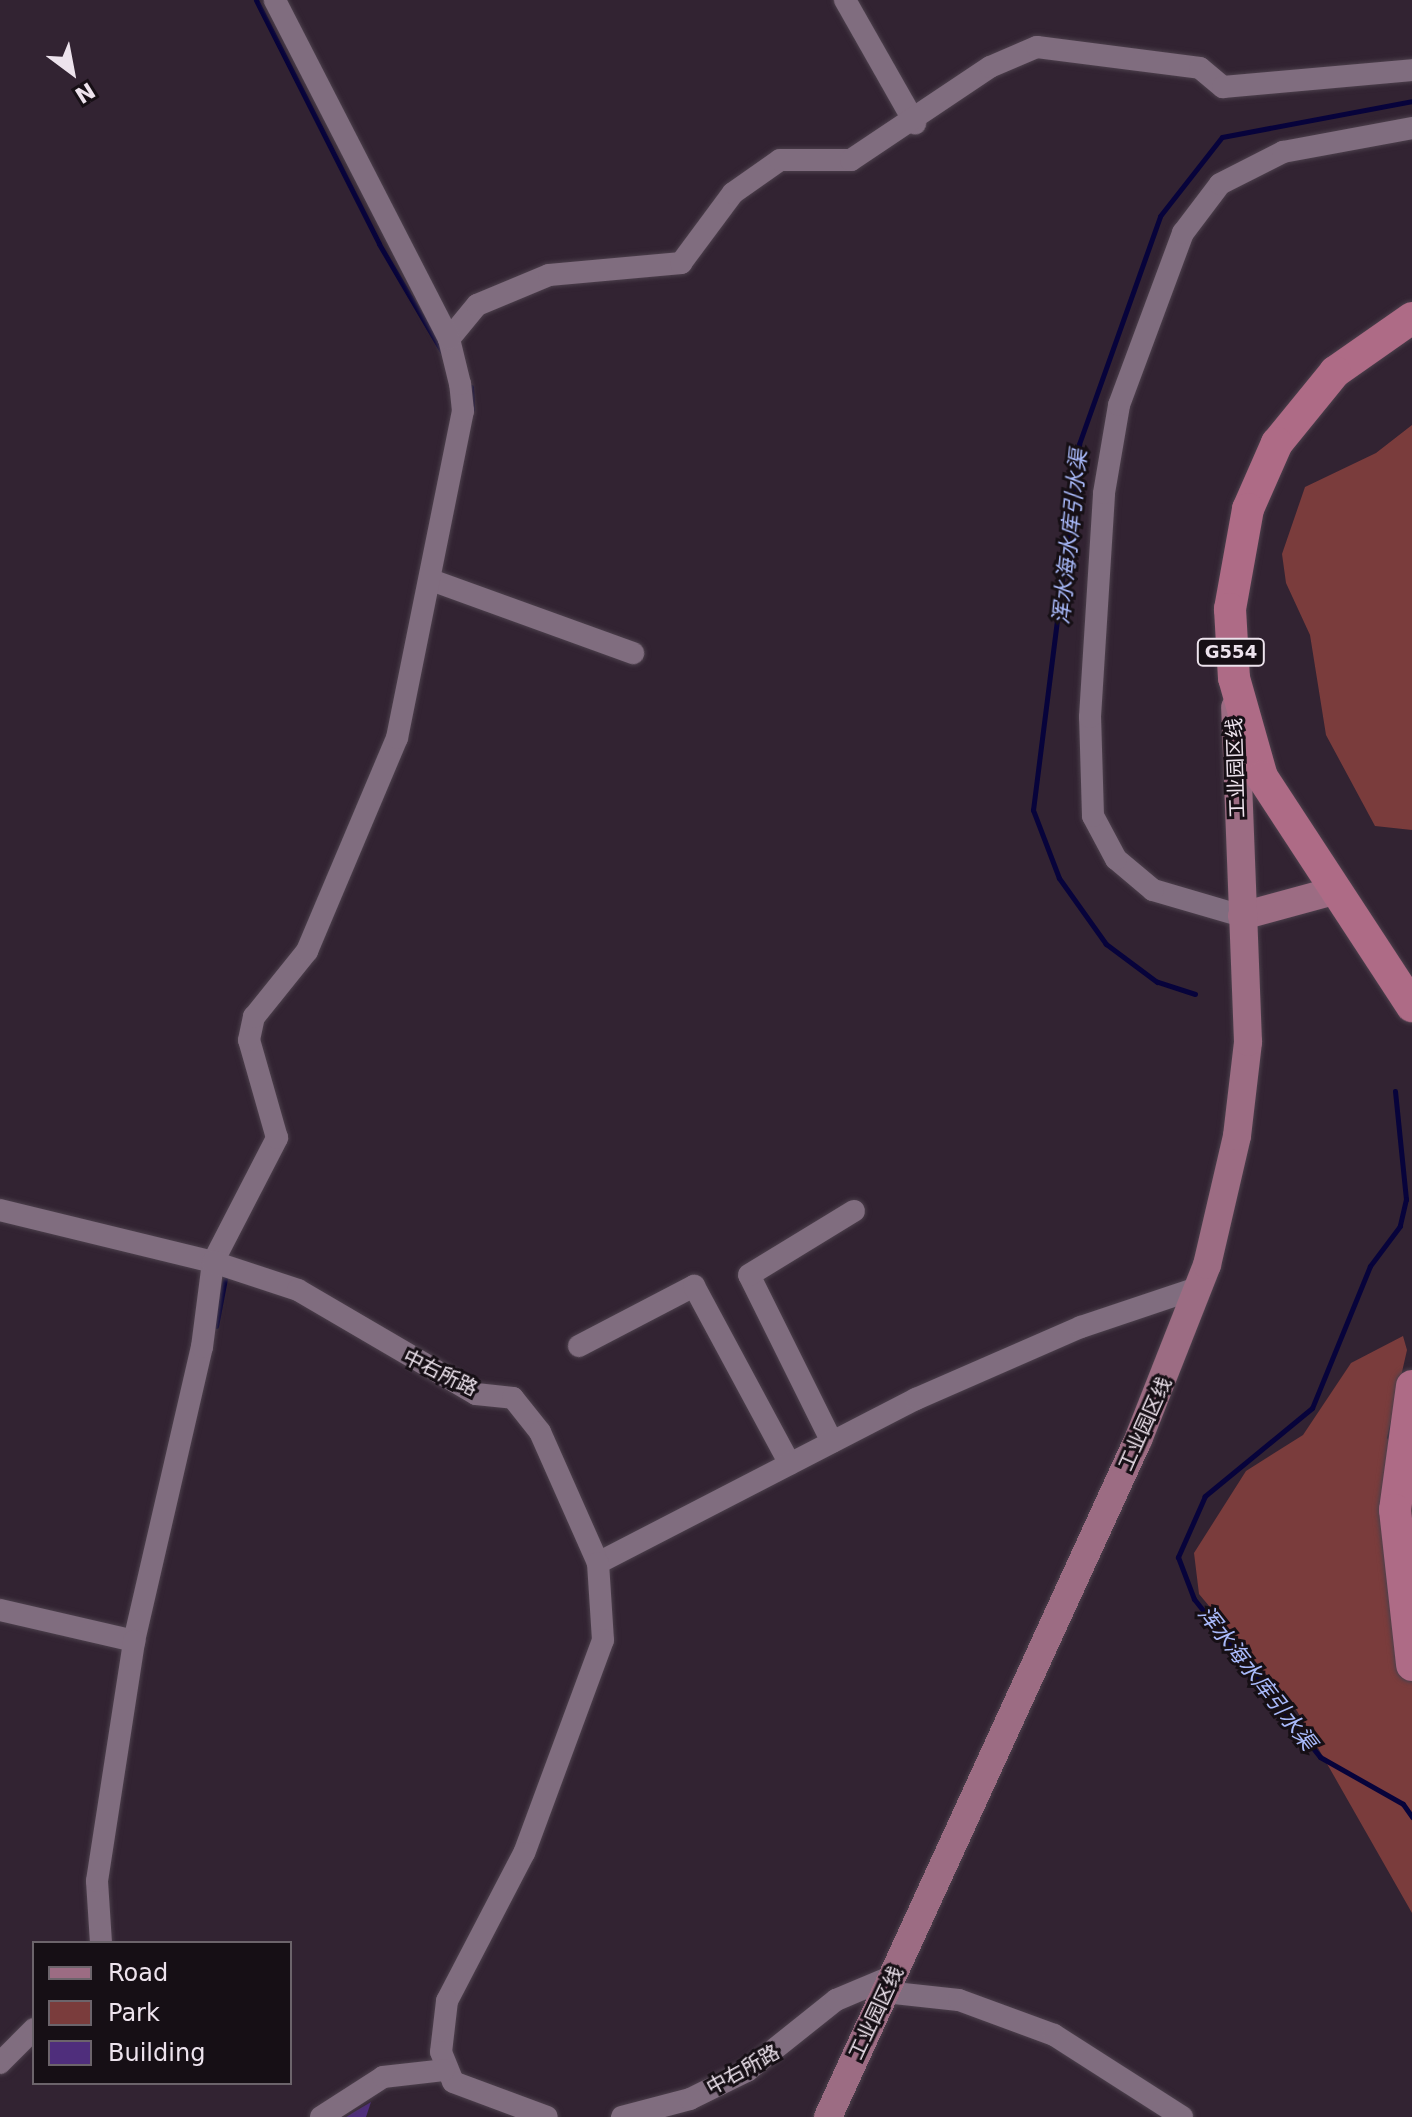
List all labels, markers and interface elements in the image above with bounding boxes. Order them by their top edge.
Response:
north arrow [32,32,112,112]
text: N [71,77,99,108]
water label: 浑水海水库引水渠 [1048,448,1092,626]
road number: G554 [1195,638,1267,666]
street label: 工业园区线 [1222,718,1250,818]
street label: 中右所路 [399,1345,481,1401]
street label: 工业园区线 [1114,1373,1176,1475]
water label: 浑水海水库引水渠 [1192,1601,1322,1755]
legend [32,1941,292,2085]
text: Road [108,1959,168,1987]
street label: 工业园区线 [844,1963,908,2063]
text: Park [108,1999,160,2027]
text: Building [108,2039,205,2067]
street label: 中右所路 [702,2040,784,2100]

